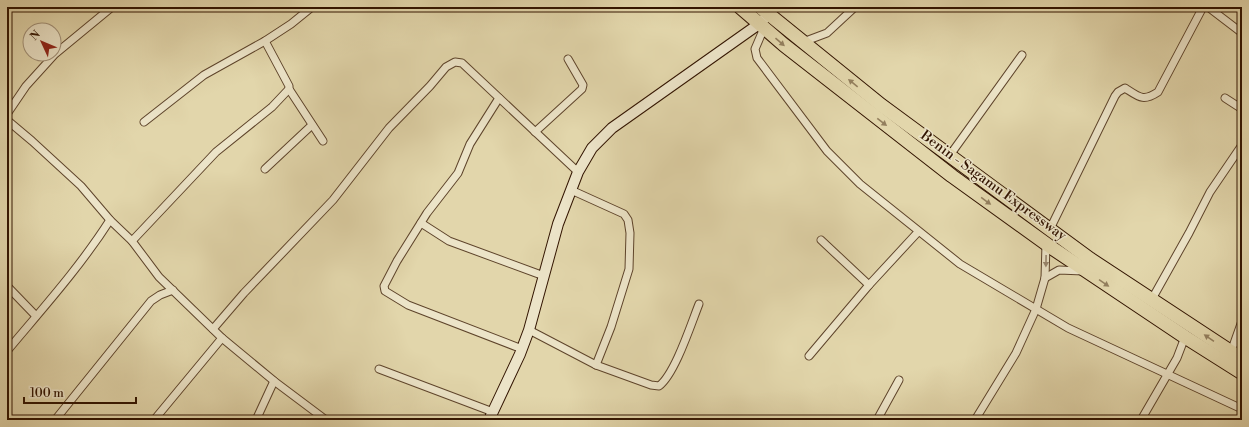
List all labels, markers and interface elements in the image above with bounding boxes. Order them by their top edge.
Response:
north arrow [22,22,62,62]
text: N [27,28,44,44]
one-way arrow [775,37,785,46]
one-way arrow [848,79,859,87]
one-way arrow [877,118,888,126]
street label: Benin - Sagamu Expressway [916,126,1070,245]
one-way arrow [981,196,991,204]
one-way arrow [1043,255,1049,268]
one-way arrow [1099,279,1109,287]
one-way arrow [1204,334,1215,342]
scale bar [24,379,136,405]
text: 100 m [30,386,64,401]

